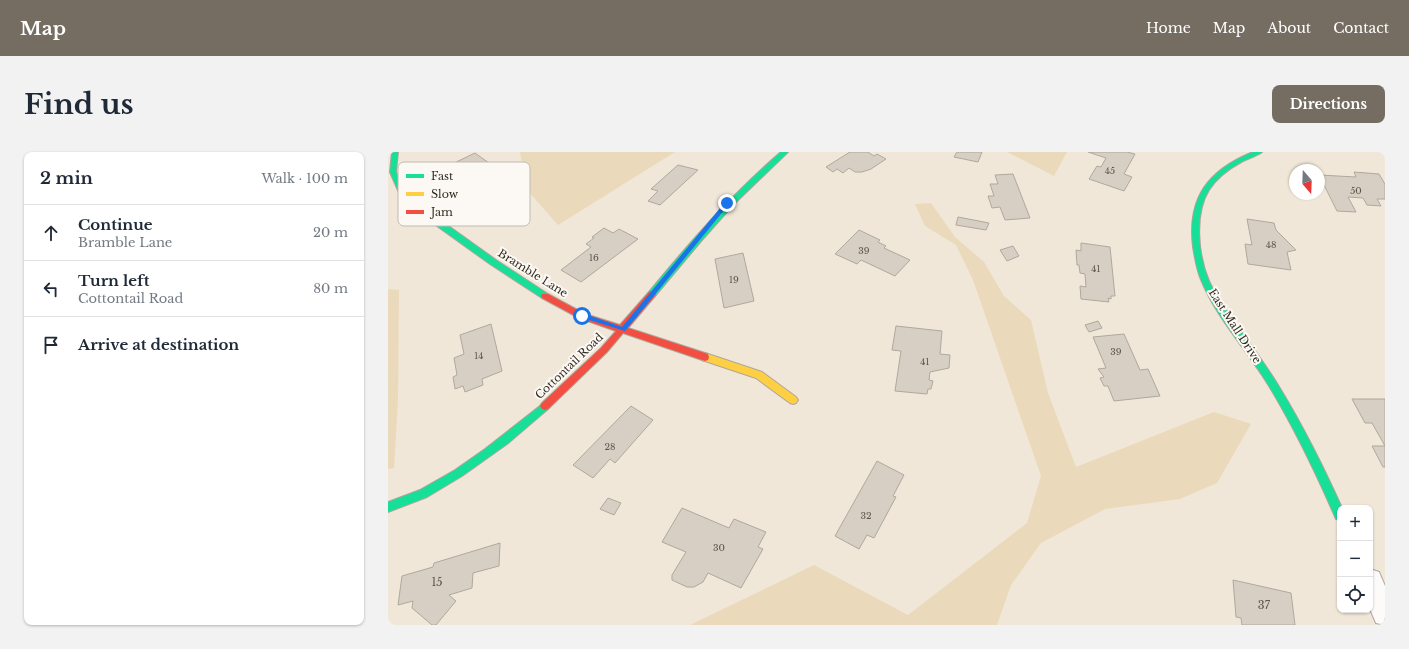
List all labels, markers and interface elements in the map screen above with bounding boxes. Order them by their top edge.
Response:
text: Map [20,17,66,40]
text: Home [1146,19,1191,37]
text: Map [1213,19,1245,37]
text: About [1267,19,1311,37]
text: Contact [1333,19,1389,37]
button: Directions [1272,85,1385,123]
text: Find us [24,87,134,122]
legend [398,162,530,226]
north arrow [1289,164,1325,200]
house number: 45 [1105,165,1115,176]
text: 2 min [40,168,93,189]
text: Fast [431,169,454,183]
text: Walk · 100 m [261,170,348,187]
house number: 50 [1350,185,1362,196]
text: Slow [431,187,459,201]
route end [718,194,736,212]
text: Jam [429,205,453,219]
text: Continue [78,215,153,234]
icon: ahead [40,222,62,244]
text: 20 m [313,224,348,241]
text: Bramble Lane [78,234,172,251]
house number: 48 [1266,239,1276,250]
house number: 39 [858,245,870,256]
street label: Bramble Lane [495,246,571,300]
house number: 16 [589,252,599,263]
house number: 41 [1091,263,1101,274]
text: Turn left [78,271,149,290]
house number: 19 [729,274,739,285]
icon: left [40,278,62,300]
text: 80 m [313,280,348,297]
street label: East Mall Drive [1206,286,1264,366]
text: Cottontail Road [78,290,183,307]
route start [573,307,591,325]
street label: Cottontail Road [532,330,606,402]
icon: arrive [40,334,62,356]
text: Arrive at destination [78,335,239,354]
house number: 39 [1110,346,1122,357]
house number: 14 [474,350,484,361]
house number: 41 [920,356,930,367]
house number: 28 [605,441,616,452]
map controls [1337,505,1373,613]
button: + [1337,505,1373,541]
house number: 32 [860,510,872,521]
button: − [1337,541,1373,577]
house number: 30 [713,542,725,553]
house number: 15 [431,575,443,589]
button: locate [1337,577,1373,613]
house number: 37 [1258,598,1271,612]

